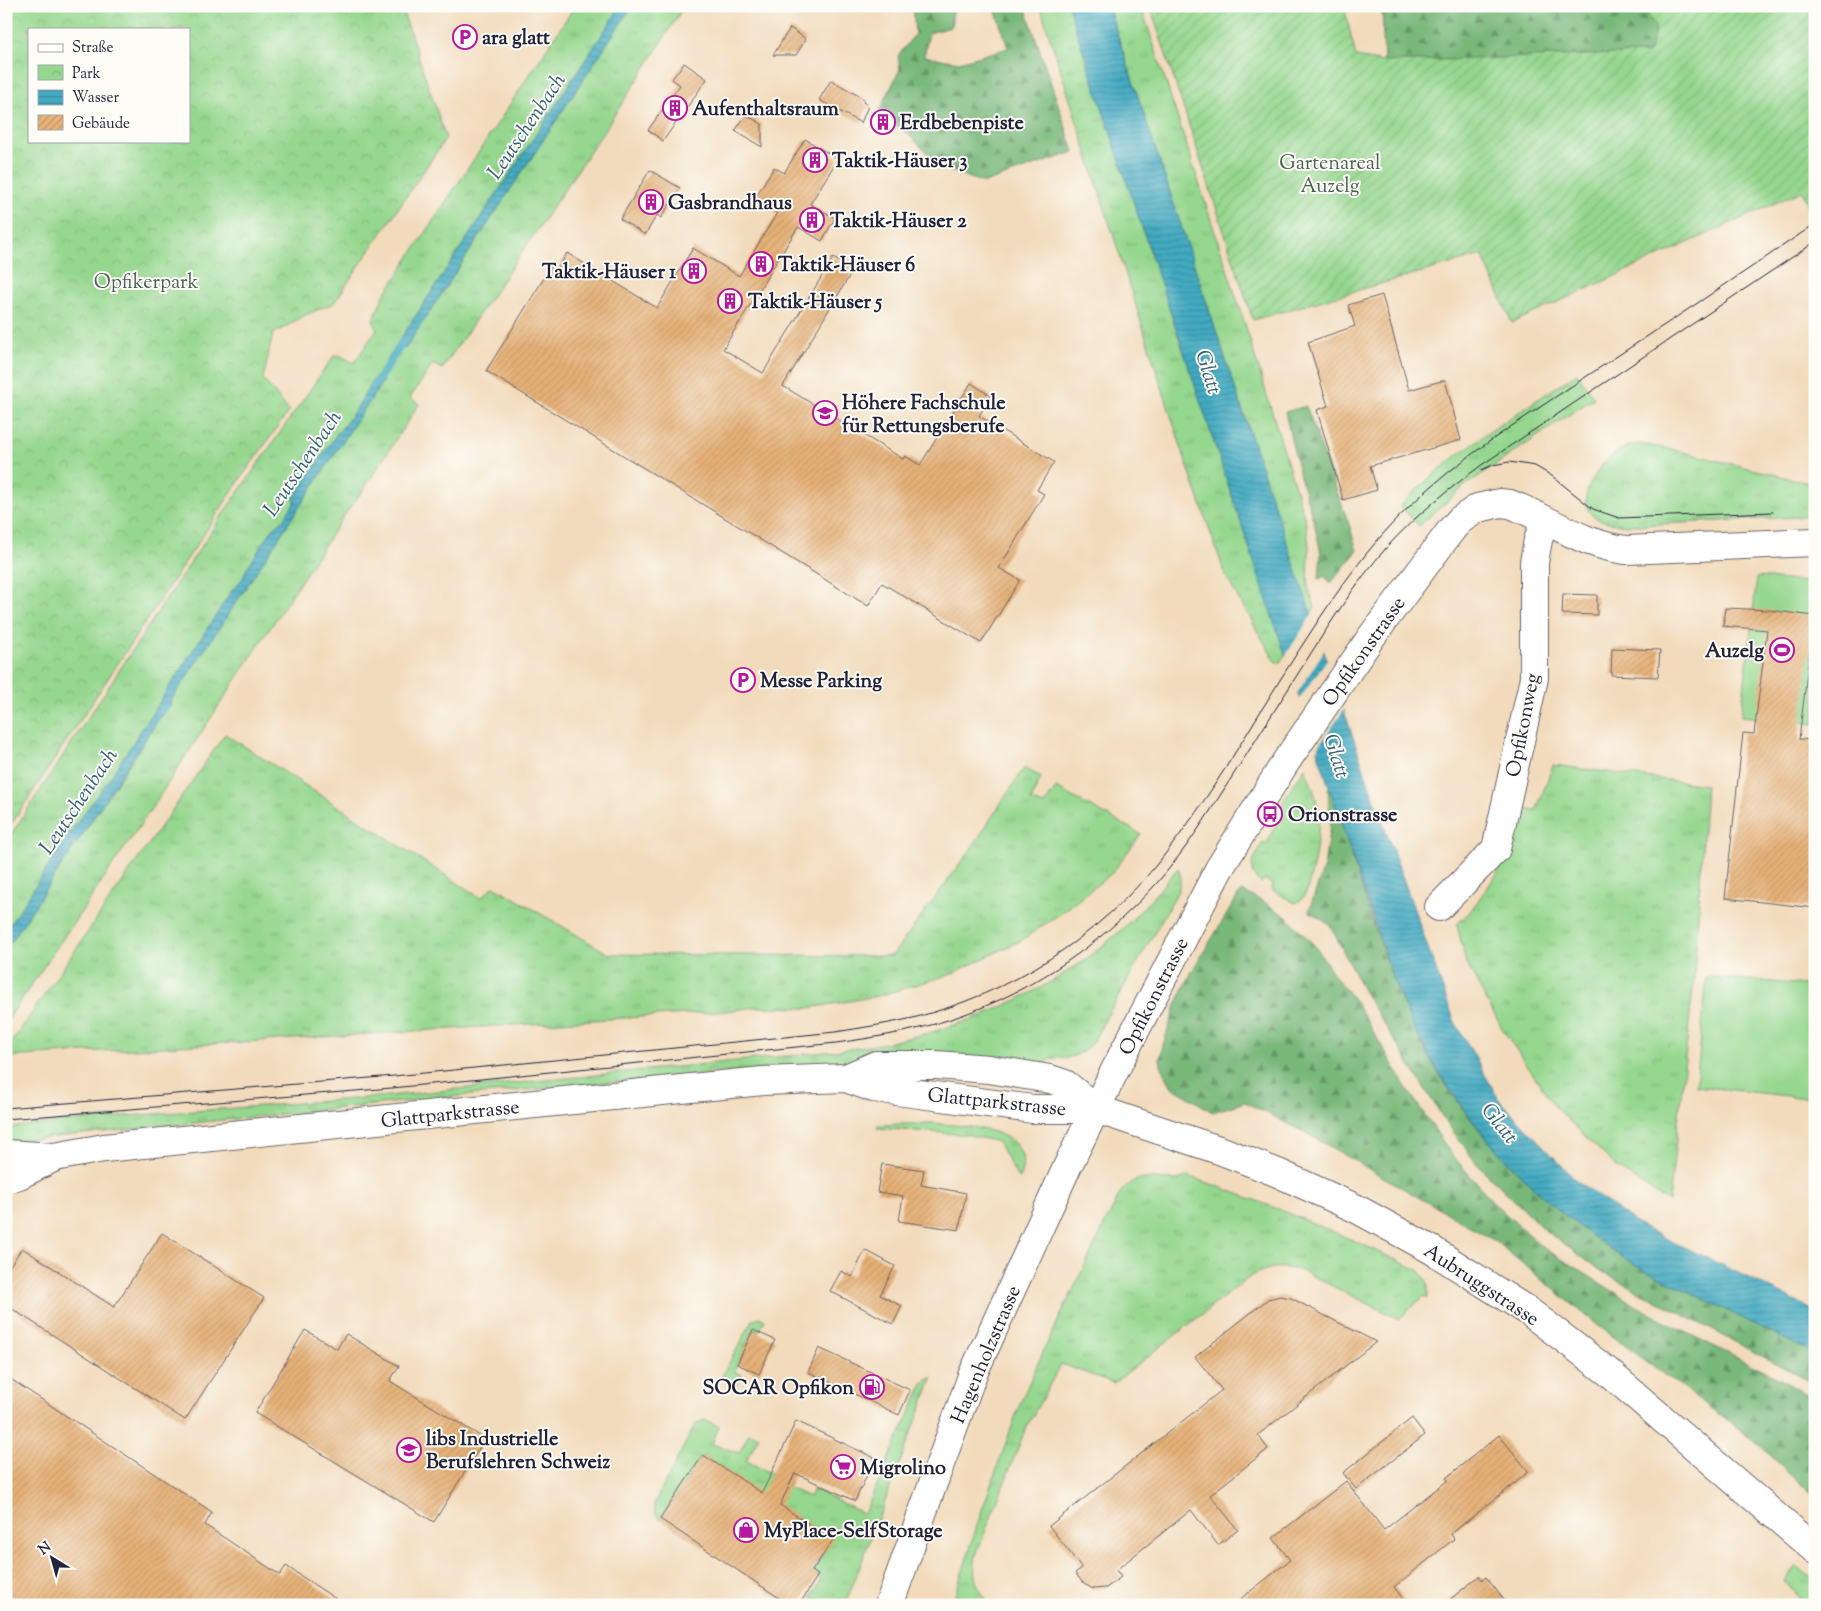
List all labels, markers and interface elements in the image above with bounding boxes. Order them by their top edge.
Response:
parking icon: ara glatt [452,24,478,50]
place label: ara glatt [482,25,550,54]
legend [28,28,190,142]
text: Straße [72,38,114,59]
text: Park [72,64,101,85]
water label: Leutschenbach [481,68,574,186]
text: Wasser [72,88,119,109]
building icon: Aufenthaltsraum [662,95,688,121]
place label: Aufenthaltsraum [692,96,839,125]
building icon: Erdbebenpiste [870,109,896,135]
place label: Erdbebenpiste [900,110,1024,139]
text: Gebäude [72,114,130,135]
building icon: Taktik-Häuser 3 [802,147,828,173]
place label: Taktik-Häuser 3 [832,148,967,177]
park label: Gartenareal Auzelg [1279,150,1381,202]
building icon: Gasbrandhaus [638,189,664,215]
place label: Gasbrandhaus [668,190,792,219]
building icon: Taktik-Häuser 2 [799,207,825,233]
place label: Taktik-Häuser 2 [830,208,967,237]
building icon: Taktik-Häuser 6 [748,251,774,277]
place label: Taktik-Häuser 6 [778,252,915,281]
building icon: Taktik-Häuser 1 [681,258,707,284]
place label: Taktik-Häuser 1 [542,259,676,288]
park label: Opfikerpark [94,269,198,298]
building icon: Taktik-Häuser 5 [717,288,743,314]
place label: Taktik-Häuser 5 [748,289,882,318]
water label: Glatt [1186,347,1228,399]
place label: Höhere Fachschule für Rettungsberufe [842,390,1006,442]
school or university icon: Höhere Fachschule für Rettungsberufe [812,400,838,426]
water label: Leutschenbach [257,405,350,523]
street label: Opfikonstrasse [1316,591,1414,713]
sports icon: Auzelg [1769,637,1795,663]
place label: Auzelg [1705,638,1764,667]
parking icon: Messe Parking [730,667,756,693]
place label: Messe Parking [760,668,882,697]
street label: Opfikonweg [1500,671,1549,780]
water label: Glatt [1314,731,1356,783]
water label: Leutschenbach [33,743,126,861]
bus stop icon: Orionstrasse [1257,801,1283,827]
place label: Orionstrasse [1288,802,1397,831]
street label: Opfikonstrasse [1113,933,1197,1061]
street label: Glattparkstrasse [926,1082,1068,1125]
street label: Glattparkstrasse [379,1094,521,1137]
water label: Glatt [1473,1097,1524,1151]
street label: Aubruggstrasse [1417,1238,1544,1334]
street label: Hagenholzstrasse [945,1281,1029,1429]
fuel station icon: SOCAR Opfikon [859,1374,885,1400]
place label: SOCAR Opfikon [703,1375,854,1404]
place label: libs Industrielle Berufslehren Schweiz [426,1426,611,1478]
school or university icon: libs Industrielle Berufslehren Schweiz [396,1437,422,1463]
supermarket icon: Migrolino [830,1454,856,1480]
place label: Migrolino [860,1455,946,1484]
shop icon: MyPlace-SelfStorage [733,1517,759,1543]
place label: MyPlace-SelfStorage [764,1518,943,1547]
north arrow [28,1534,78,1584]
text: N [35,1538,56,1561]

